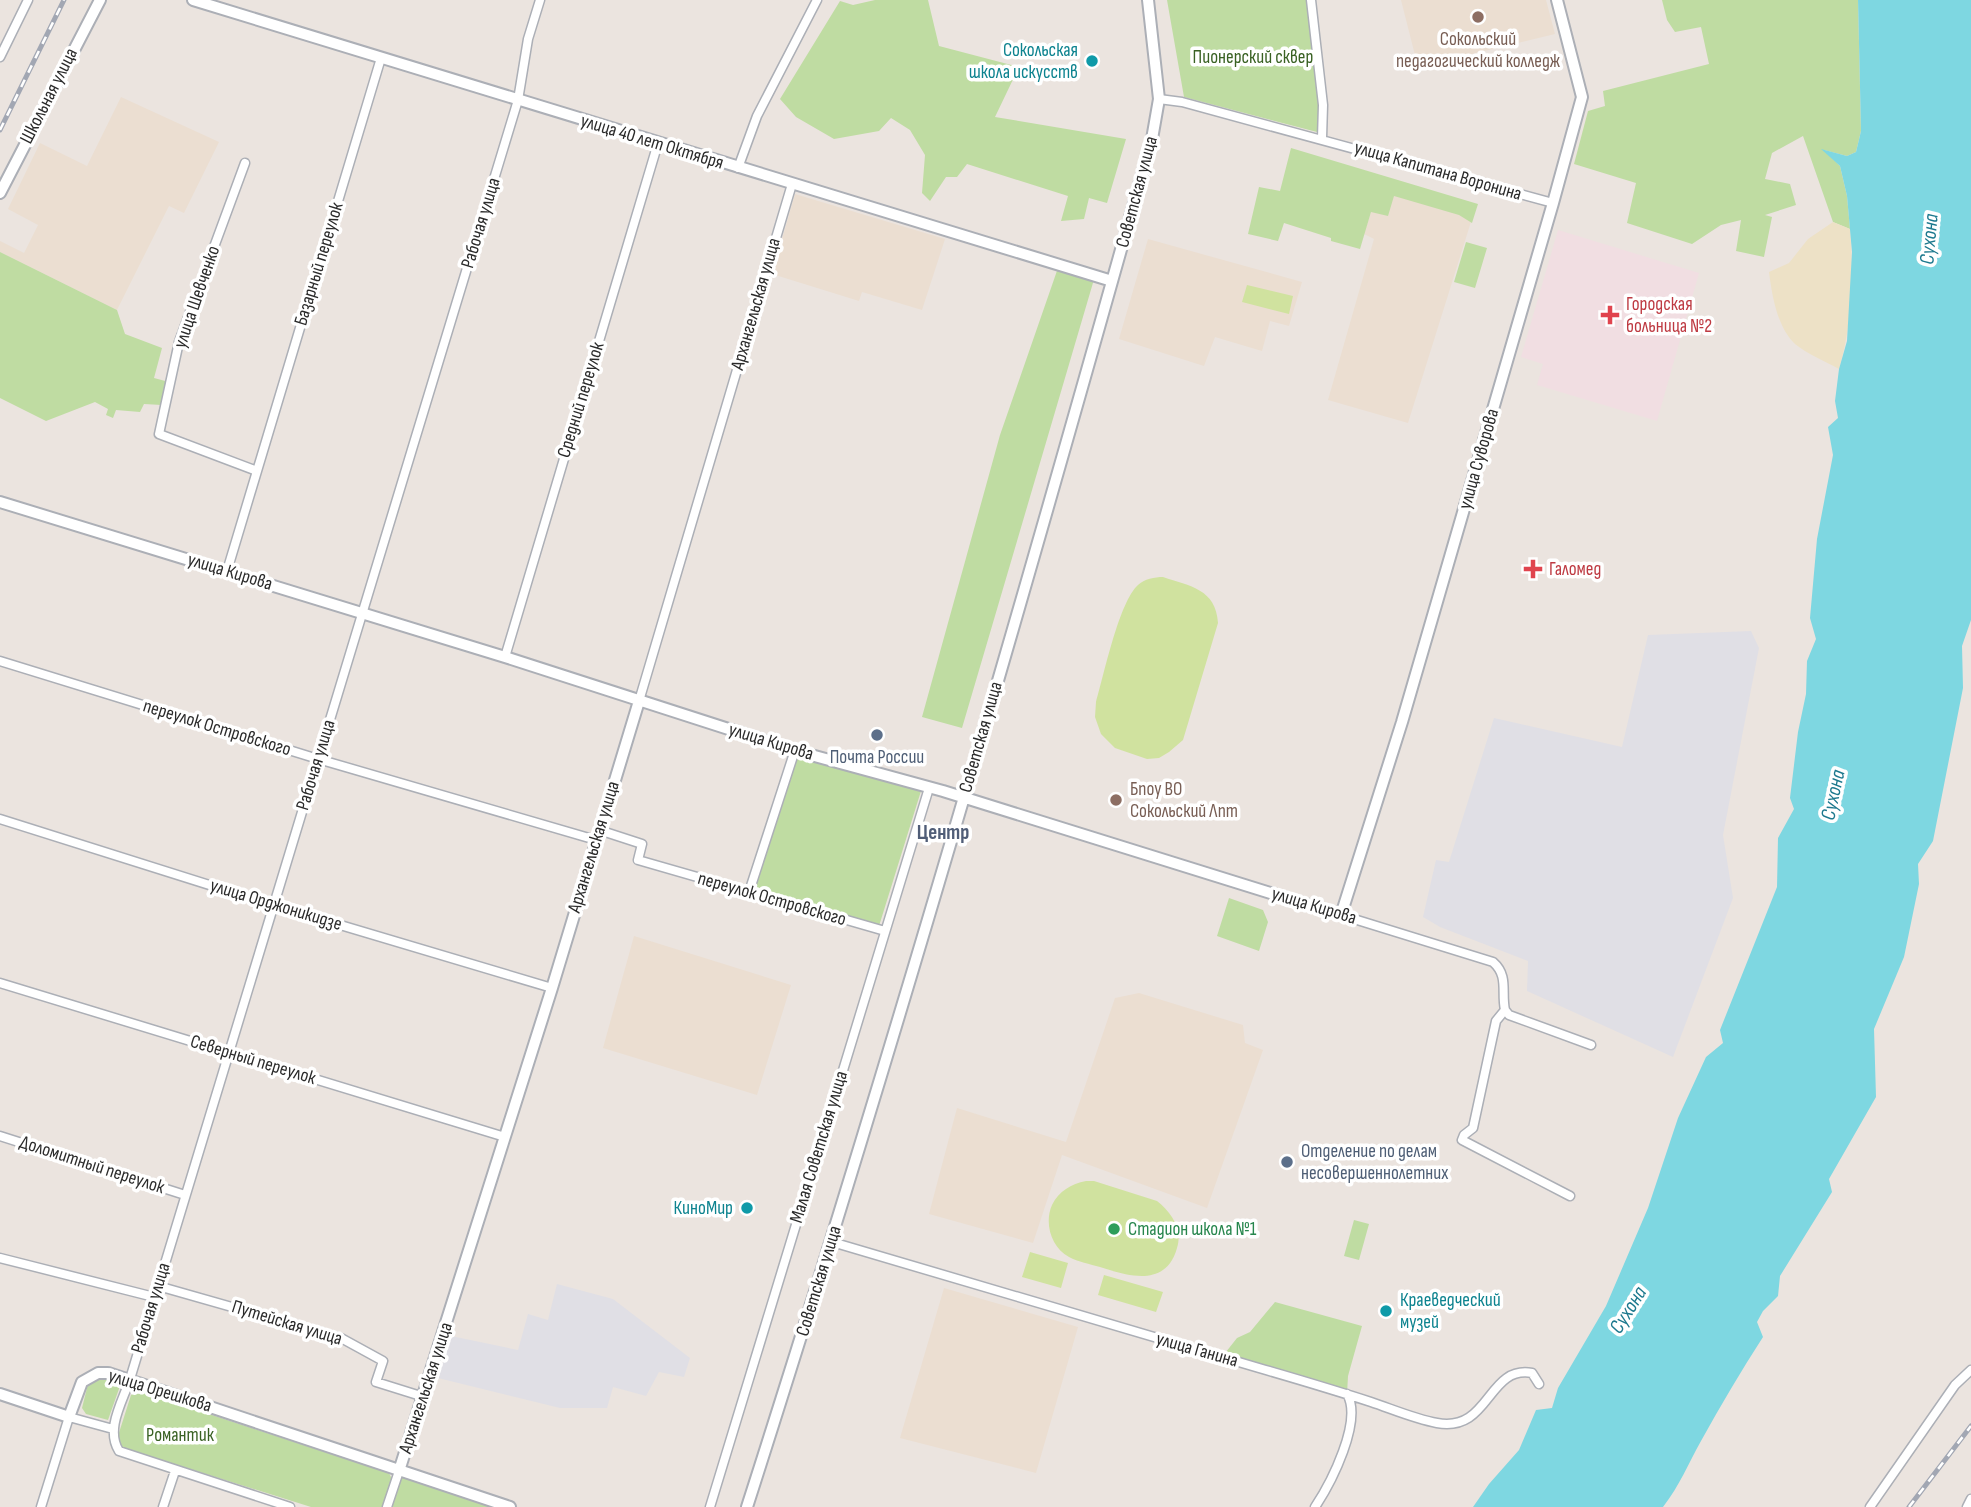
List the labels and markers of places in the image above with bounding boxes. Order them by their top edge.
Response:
marker: Сокольский педагогический колледж [1470,9,1486,25]
place label: Сокольский педагогический колледж [1396,28,1561,73]
place label: Сокольская школа искусств [969,39,1078,84]
marker: Сокольская школа искусств [1084,53,1100,69]
place label: Городская больница №2 [1626,293,1712,338]
marker: Городская больница №2 [1600,305,1620,325]
place label: Галомед [1549,558,1601,581]
marker: Галомед [1523,559,1543,579]
marker: Почта России [869,727,885,743]
place label: Почта России [830,746,924,769]
place label: Бпоу ВО Сокольский Лпт [1130,778,1238,823]
marker: Бпоу ВО Сокольский Лпт [1108,792,1124,808]
place label: Отделение по делам несовершеннолетних [1301,1140,1448,1185]
marker: Отделение по делам несовершеннолетних [1279,1154,1295,1170]
place label: КиноМир [674,1197,733,1220]
marker: КиноМир [739,1200,755,1216]
place label: Стадион школа №1 [1128,1218,1257,1241]
marker: Стадион школа №1 [1106,1221,1122,1237]
place label: Краеведческий музей [1400,1289,1501,1334]
marker: Краеведческий музей [1378,1303,1394,1319]

